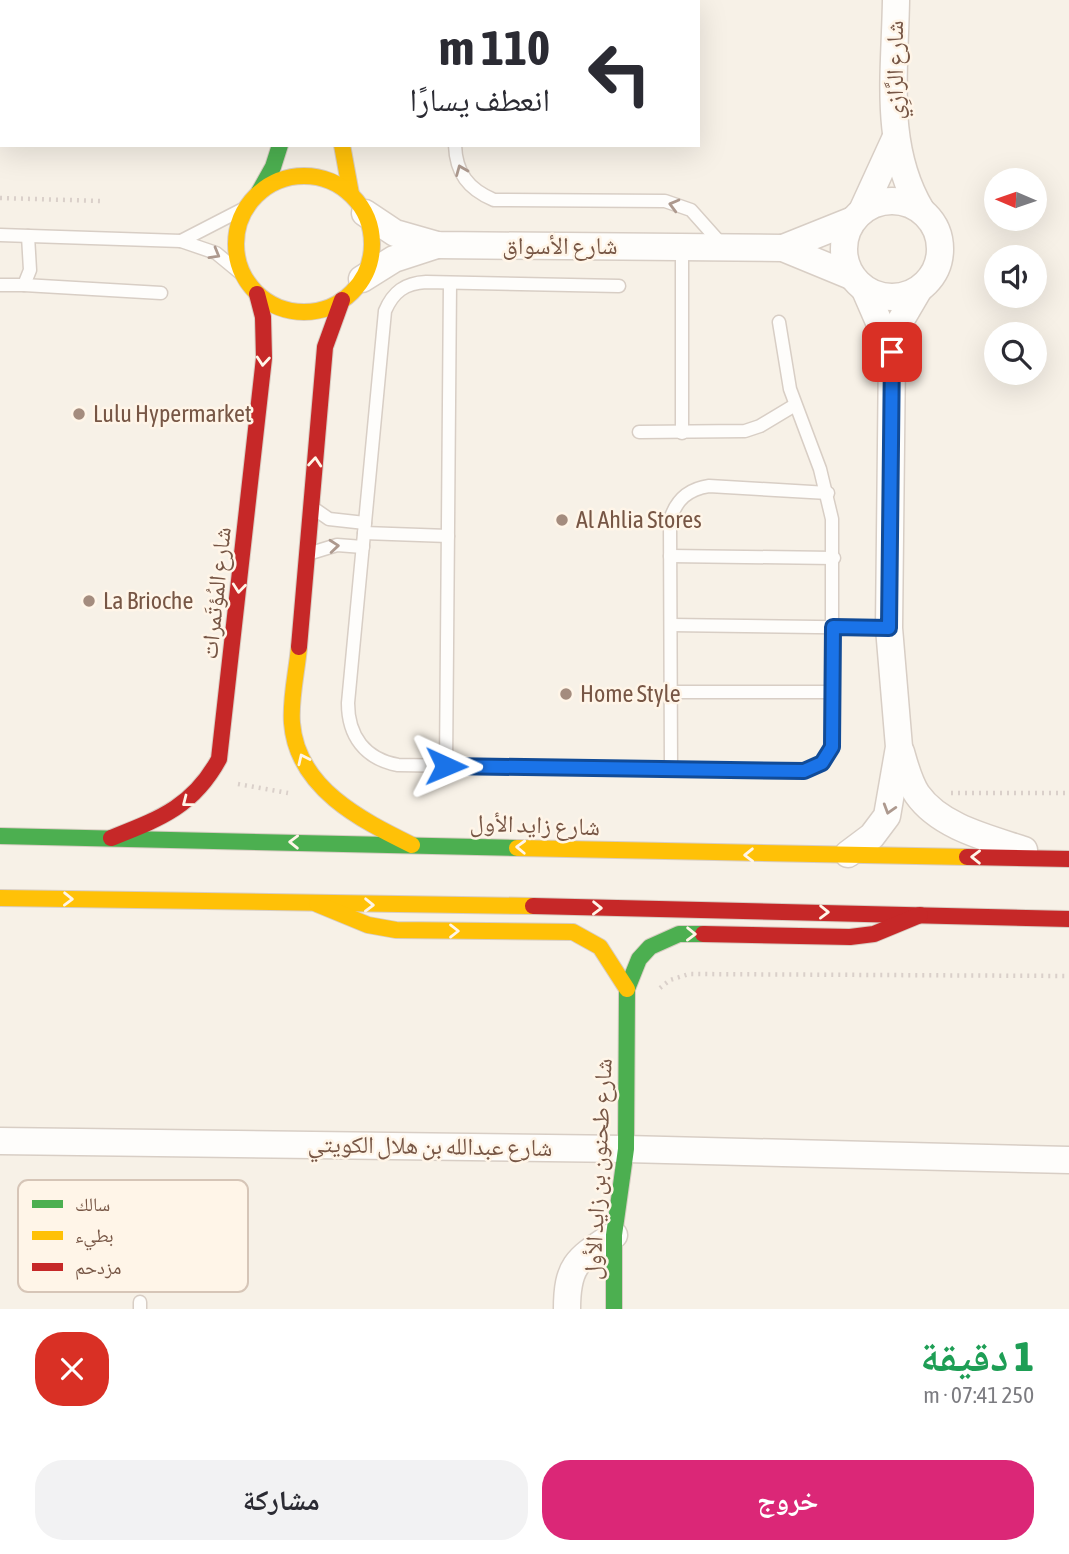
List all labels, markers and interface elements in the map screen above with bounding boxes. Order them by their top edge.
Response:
text: 110 m [439,19,550,75]
street label: شارع الرَّازِي [881,20,914,120]
icon: left [574,28,665,119]
text: انعطف يسارًا [409,81,550,118]
one-way arrow [455,165,469,177]
north arrow [984,168,1046,231]
map controls [984,168,1047,385]
one-way arrow [668,198,680,213]
street label: شارع الأسواق [502,232,618,261]
button: sound [984,245,1047,308]
one-way arrow [208,246,220,259]
pin [862,322,922,382]
button: search [984,322,1047,385]
icon: arrive [873,333,911,371]
one-way arrow [256,356,271,367]
place label: Lulu Hypermarket [93,400,252,427]
marker: Lulu Hypermarket [71,406,87,422]
one-way arrow [307,456,322,467]
place label: Al Ahlia Stores [576,506,702,533]
marker: Al Ahlia Stores [554,512,570,528]
street label: شارع المُؤتَمرات [195,525,238,661]
one-way arrow [329,539,340,554]
one-way arrow [232,582,247,593]
place label: La Brioche [103,587,193,614]
marker: La Brioche [81,593,97,609]
place label: Home Style [580,680,681,707]
marker: Home Style [558,686,574,702]
position arrow [409,729,483,803]
one-way arrow [297,754,311,766]
one-way arrow [183,794,195,807]
one-way arrow [882,802,897,814]
street label: شارع زايد الأول [469,809,601,842]
one-way arrow [288,835,299,850]
one-way arrow [516,839,527,854]
one-way arrow [743,847,754,862]
one-way arrow [971,849,981,865]
one-way arrow [63,891,74,907]
one-way arrow [364,897,375,913]
one-way arrow [592,900,602,916]
one-way arrow [819,905,830,920]
one-way arrow [449,923,459,939]
one-way arrow [687,926,697,942]
street label: شارع طحنون بن زايد الأول [578,1058,619,1281]
street label: شارع عبدالله بن هلال الكويتي [307,1130,553,1167]
legend [18,1180,248,1292]
text: سالك [75,1193,110,1215]
text: بطيء [75,1224,114,1251]
text: مزدحم [75,1256,121,1280]
button: close [35,1332,109,1406]
text: 1 دقيقة [920,1332,1034,1380]
text: 250 m · 07:41 [923,1382,1034,1408]
button: مشاركة [35,1460,528,1540]
button: خروج [542,1460,1034,1540]

